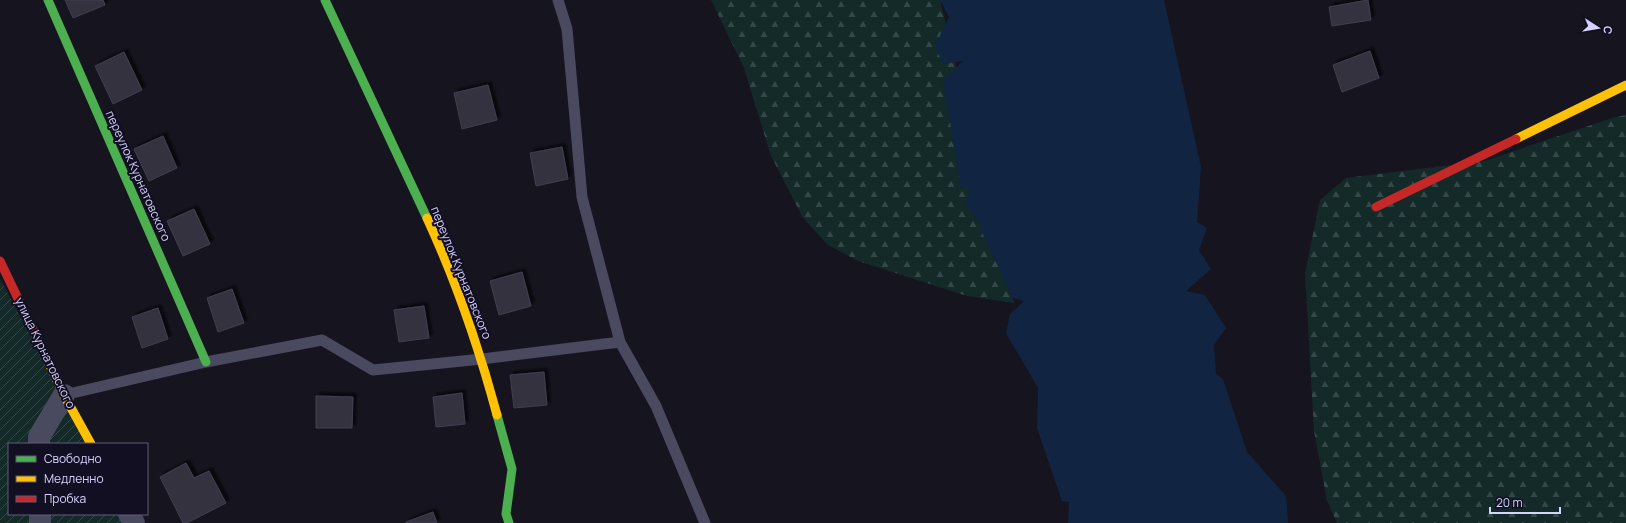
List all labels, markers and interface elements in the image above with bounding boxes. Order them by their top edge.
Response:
north arrow [1578,8,1618,48]
text: С [1600,25,1616,36]
street label: переулок Курнатовского [102,108,175,244]
street label: переулок Курнатовского [427,204,496,342]
street label: улица Курнатовского [11,294,80,411]
legend [8,443,148,515]
text: Свободно [44,450,102,467]
text: Медленно [44,470,104,487]
scale bar [1490,489,1560,515]
text: Пробка [44,490,86,507]
text: 20 m [1496,494,1523,511]

